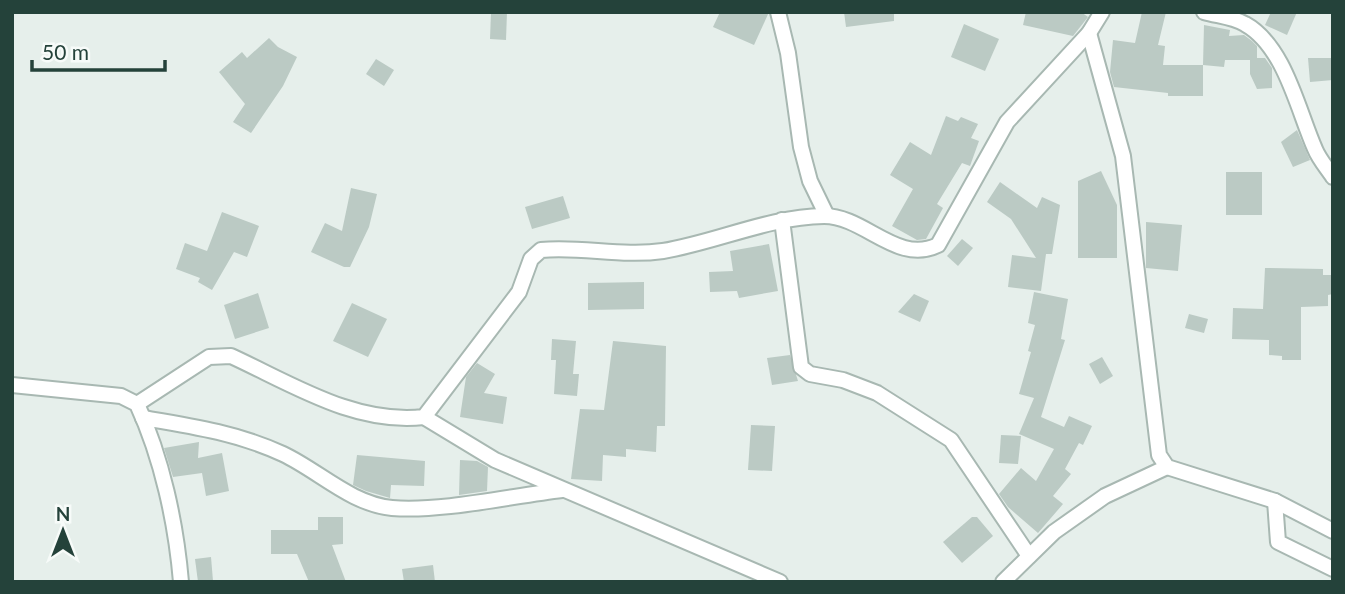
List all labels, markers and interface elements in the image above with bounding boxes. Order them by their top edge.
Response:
scale bar [32,28,164,72]
text: 50 m [42,39,89,64]
north arrow [28,496,98,566]
text: N [56,502,70,525]

